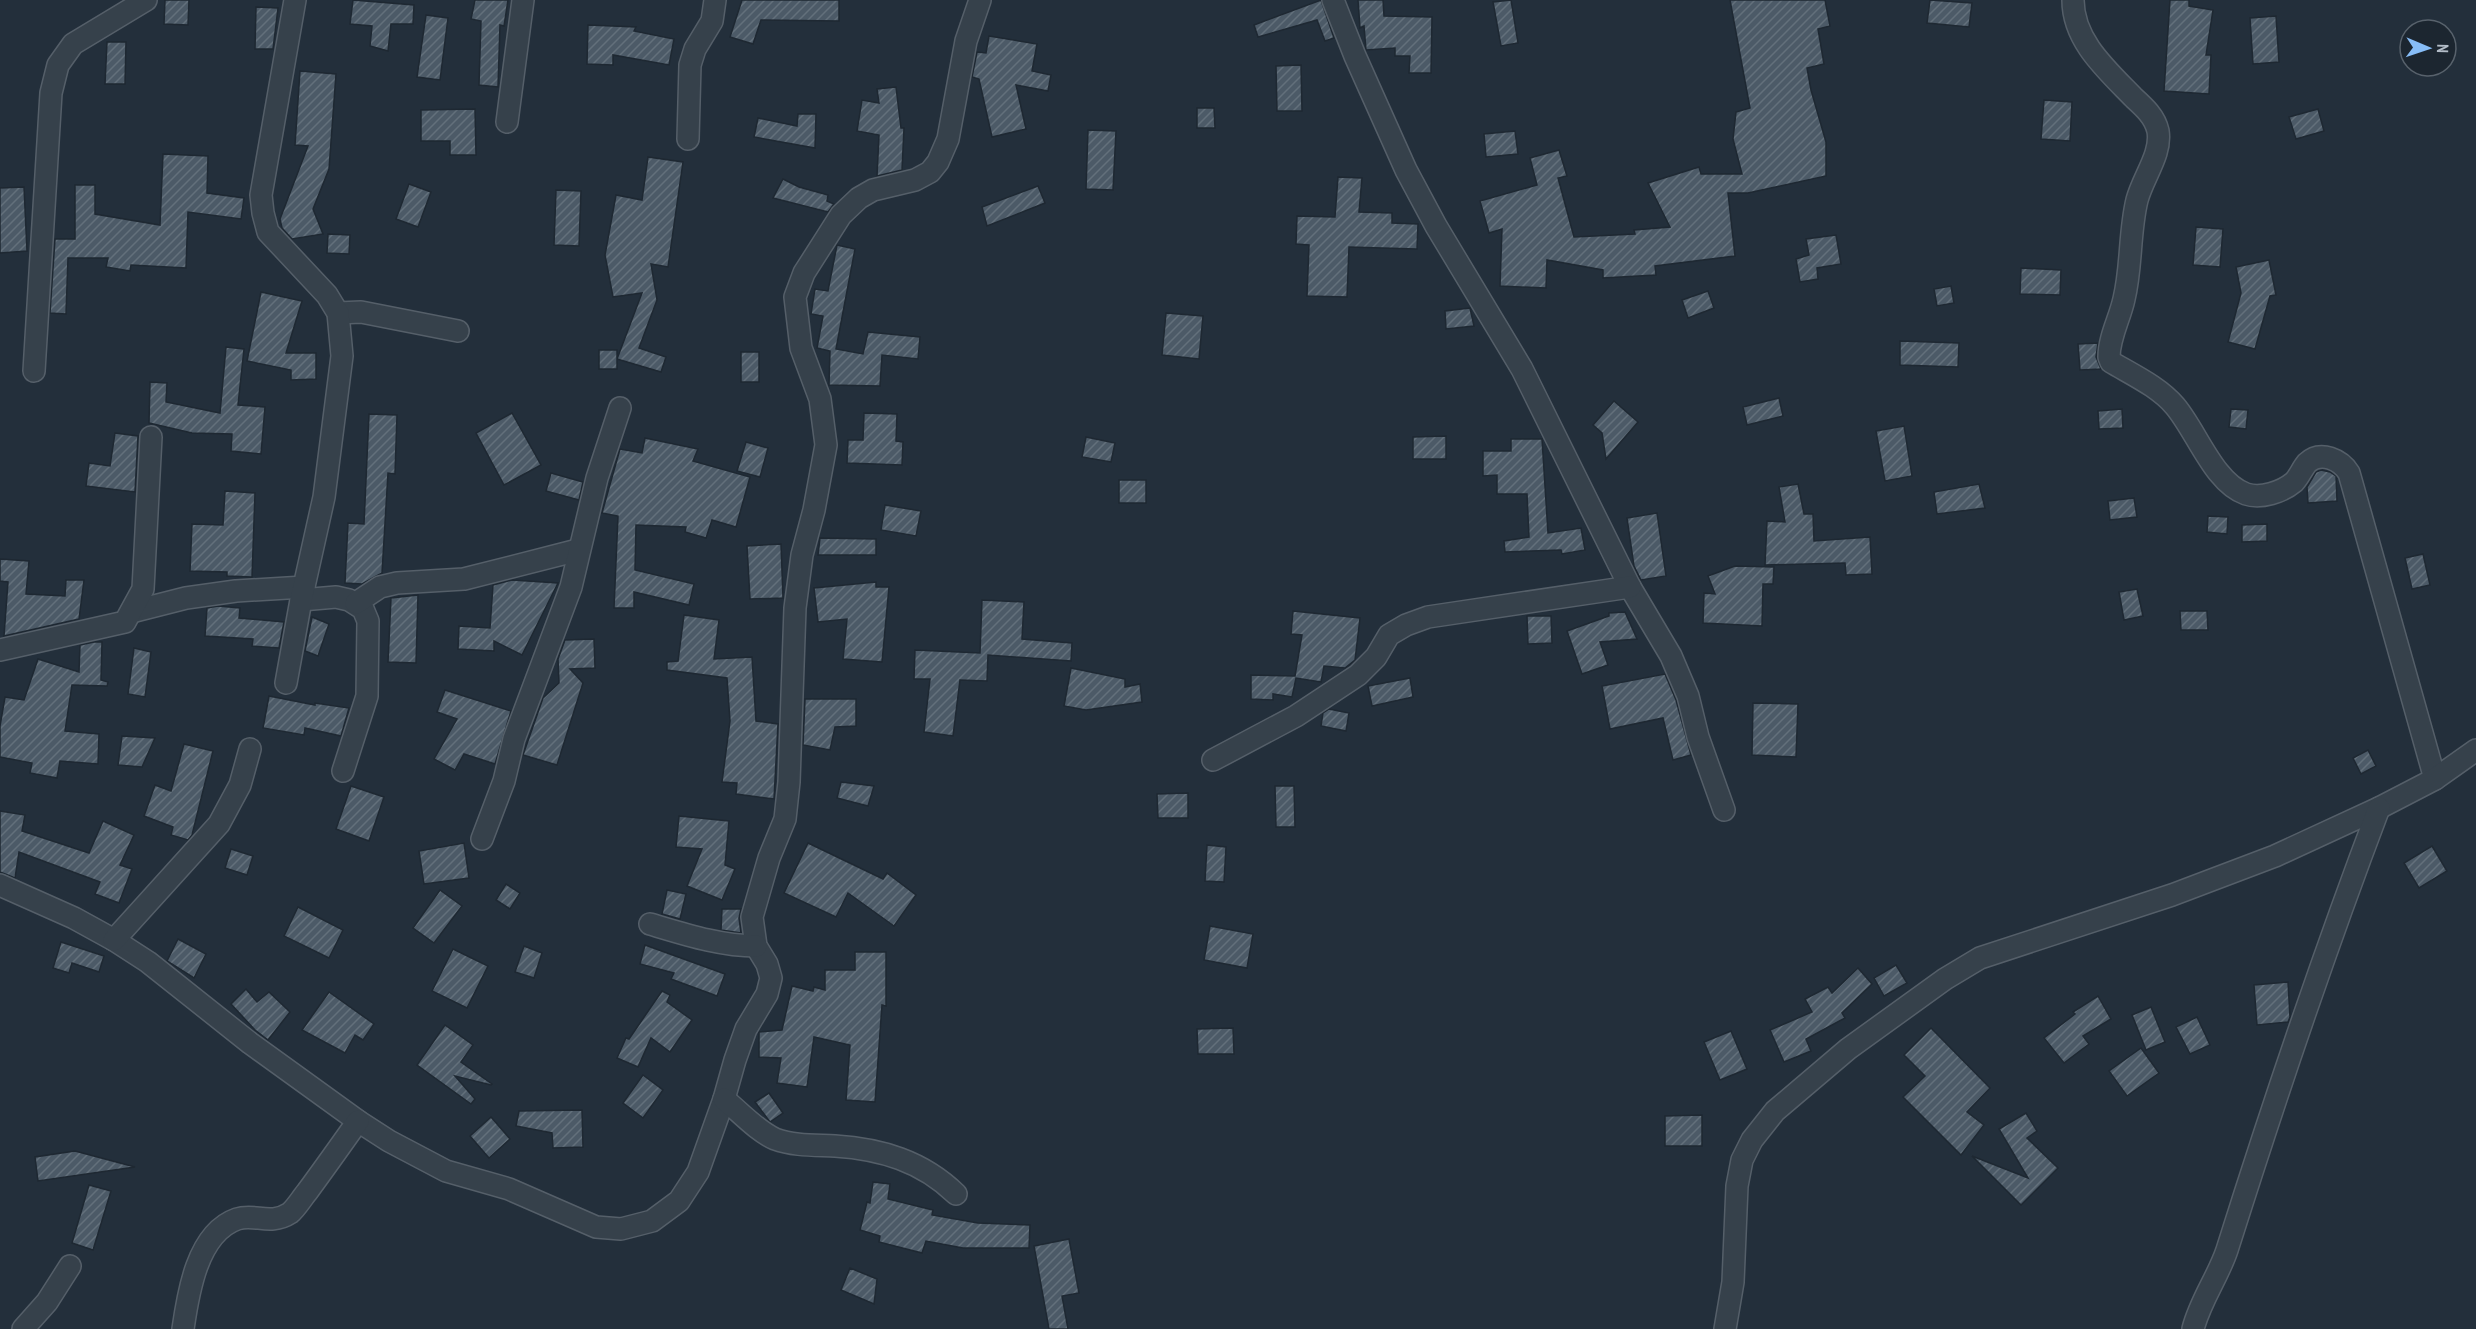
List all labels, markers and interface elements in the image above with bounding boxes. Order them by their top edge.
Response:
north arrow [2398,18,2458,78]
text: N [2433,44,2453,53]

